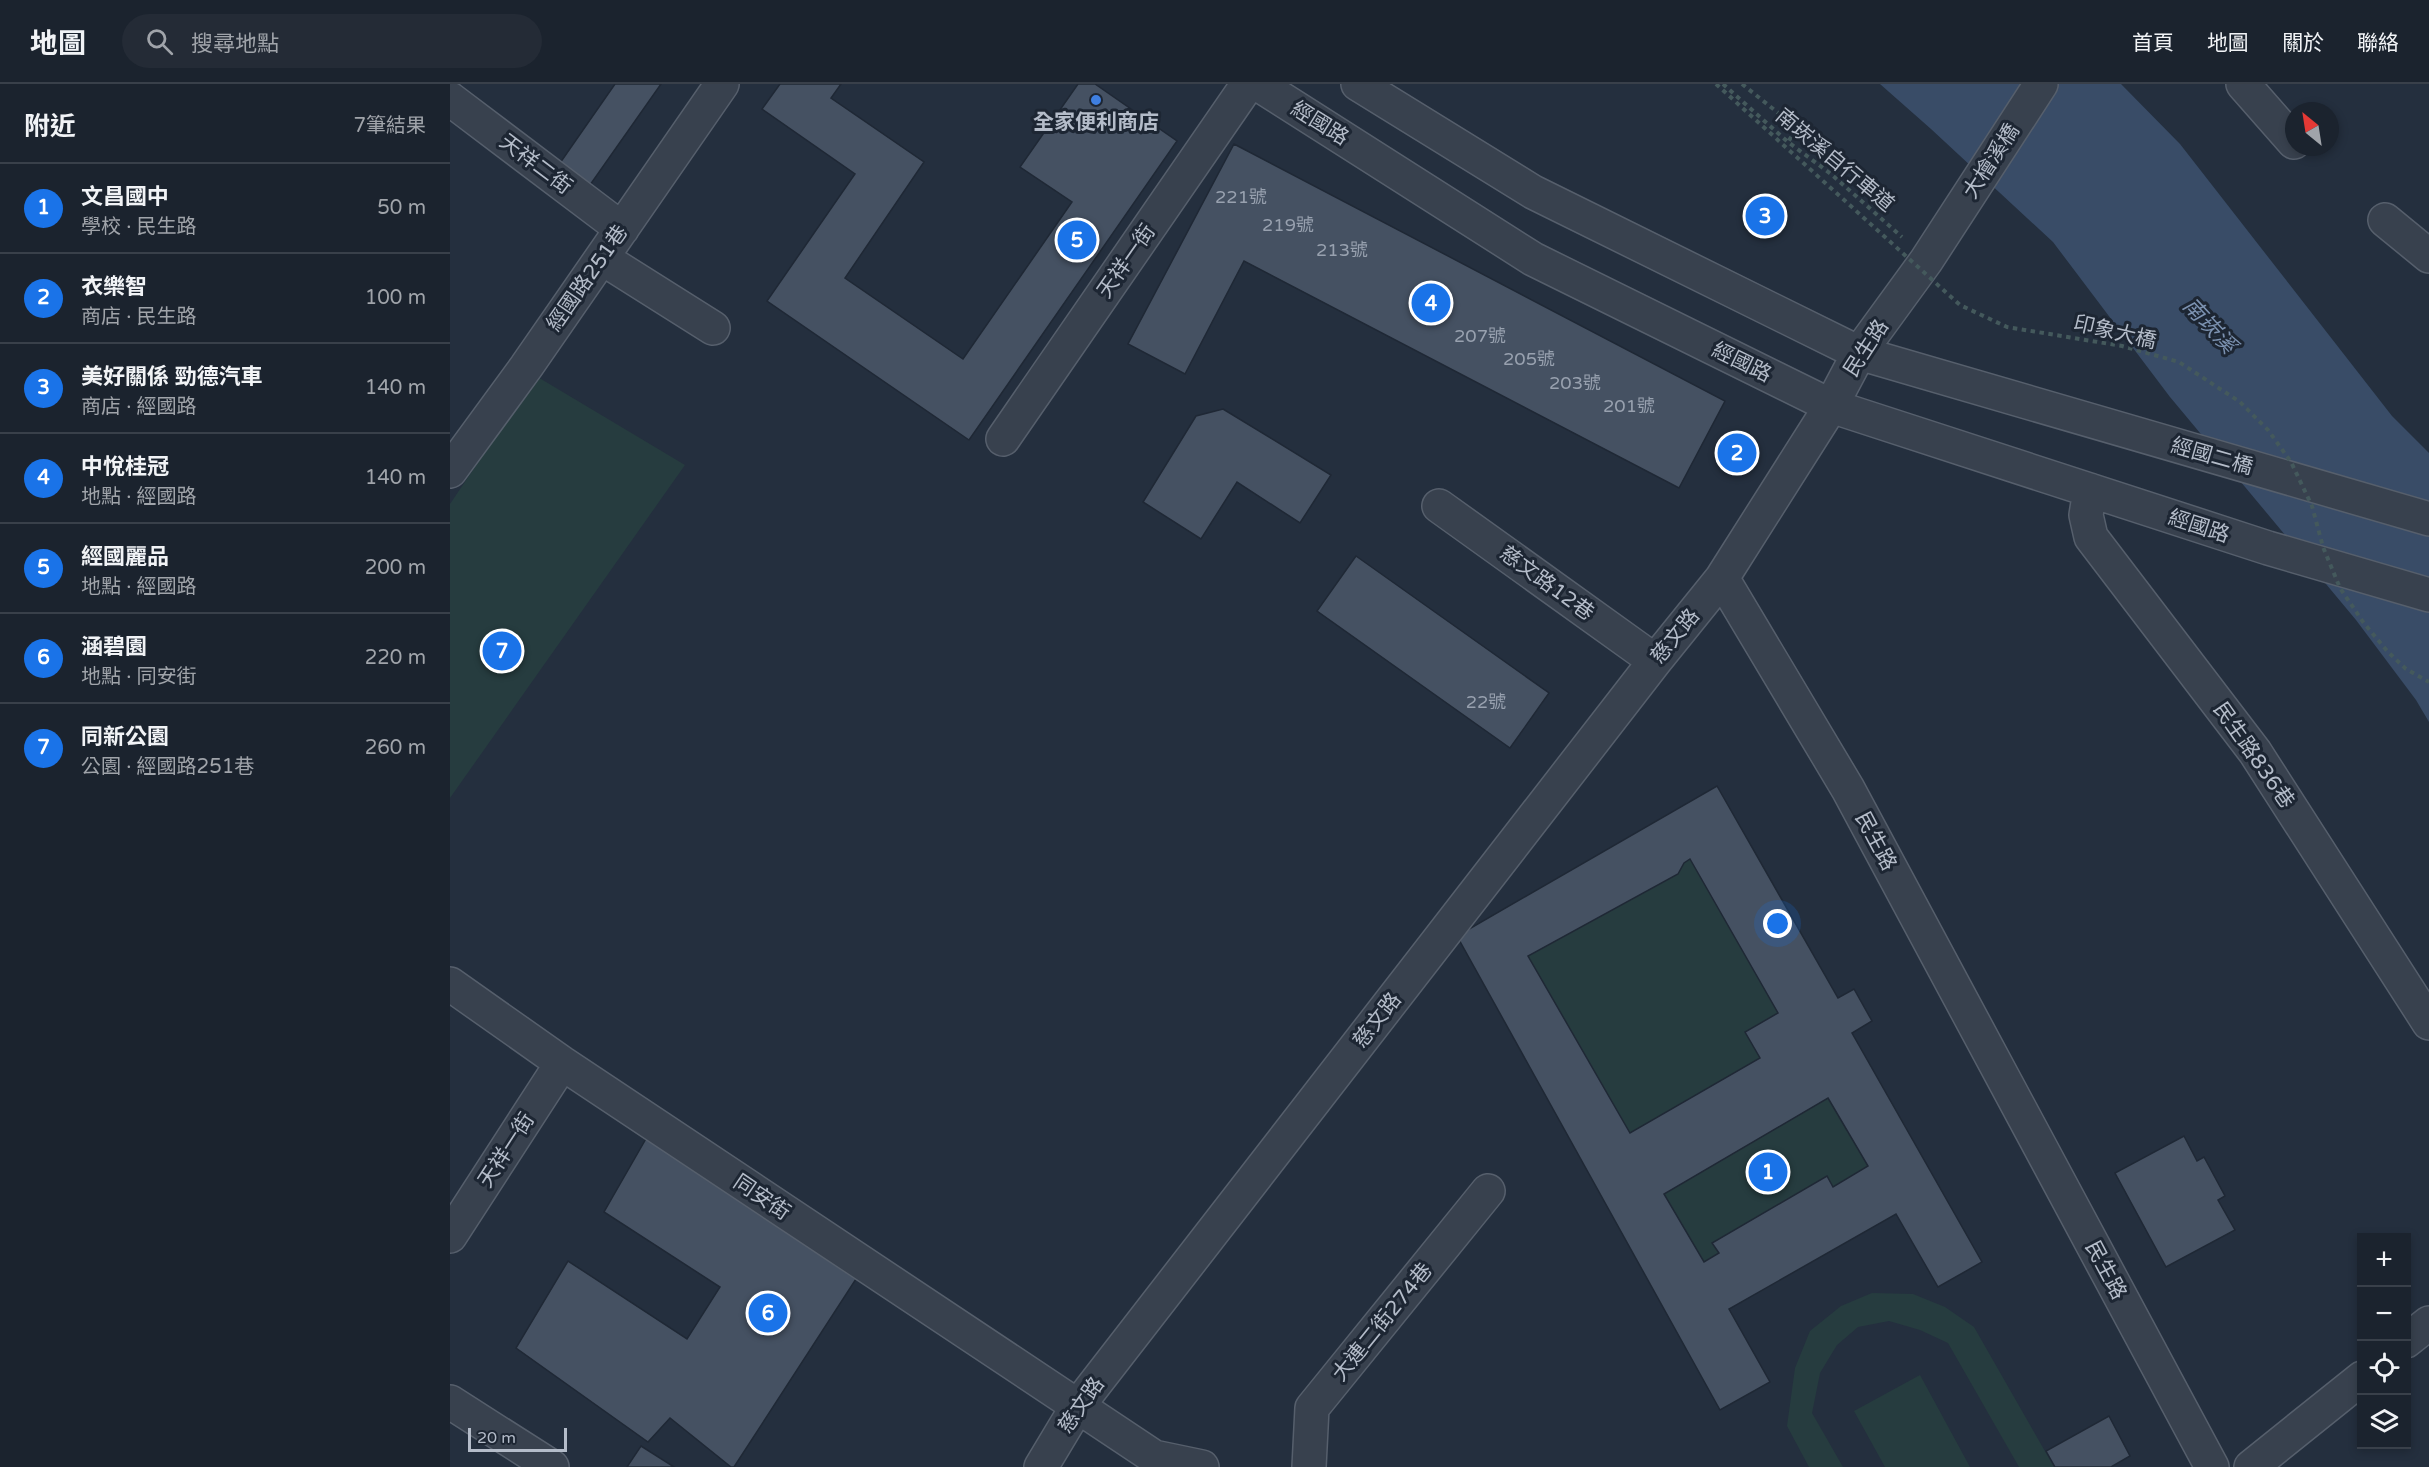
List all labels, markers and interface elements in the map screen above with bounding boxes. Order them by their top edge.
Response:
search box [122,14,542,68]
icon: search [143,25,176,58]
text: 地圖 [30,27,86,61]
text: 搜尋地點 [191,31,279,57]
text: 首頁 [2132,31,2174,56]
text: 地圖 [2207,31,2249,56]
text: 關於 [2282,31,2324,56]
text: 聯絡 [2357,31,2399,56]
marker: 全家便利商店 [1089,93,1103,107]
street label: 經國路 [1286,96,1353,151]
north arrow [2285,102,2339,156]
street label: 南崁溪自行車道 [1770,104,1899,217]
place label: 全家便利商店 [1033,110,1159,135]
text: 附近 [24,111,76,142]
text: 7筆結果 [353,114,426,138]
street label: 大檜溪橋 [1958,119,2025,203]
street label: 天祥二街 [495,129,577,200]
text: 文昌國中 [81,184,169,210]
house number: 221號 [1215,186,1267,208]
pin: 3 [1746,194,1784,238]
text: 1 [37,196,50,220]
text: 50 m [377,196,426,220]
house number: 219號 [1262,214,1314,236]
text: 學校 · 民生路 [81,215,197,239]
pin: 5 [1058,218,1096,262]
street label: 天祥一街 [1092,220,1161,303]
street label: 經國路251巷 [542,221,633,336]
house number: 213號 [1316,239,1368,261]
text: 衣樂智 [81,274,147,300]
pin: 4 [1412,280,1450,326]
text: 2 [37,286,50,310]
text: 100 m [365,286,426,310]
water label: 南崁溪 [2177,293,2243,361]
text: 商店 · 民生路 [81,305,197,329]
street label: 印象大橋 [2071,311,2159,354]
street label: 民生路 [1839,315,1894,381]
house number: 207號 [1454,325,1506,347]
street label: 經國路 [1708,337,1776,387]
house number: 205號 [1503,348,1555,370]
text: 美好關係 勁德汽車 [81,364,263,390]
house number: 203號 [1549,372,1601,394]
text: 3 [37,376,50,400]
text: 140 m [365,376,426,400]
text: 商店 · 經國路 [81,395,197,419]
house number: 201號 [1603,395,1655,417]
pin: 2 [1718,430,1756,476]
street label: 經國二橋 [2168,433,2256,480]
text: 中悅桂冠 [81,454,169,480]
text: 4 [37,466,50,490]
text: 140 m [365,466,426,490]
text: 地點 · 經國路 [81,485,197,509]
street label: 經國路 [2165,505,2233,548]
street label: 慈文路12巷 [1495,541,1599,626]
text: 經國麗品 [81,544,169,570]
text: 5 [37,556,50,580]
text: 200 m [365,556,426,580]
text: 地點 · 經國路 [81,575,197,599]
street label: 慈文路 [1646,604,1705,669]
pin: 7 [482,628,522,674]
text: 涵碧園 [81,634,147,660]
text: 6 [37,646,50,670]
text: 220 m [365,646,426,670]
text: 地點 · 同安街 [81,665,197,689]
house number: 22號 [1466,691,1506,713]
street label: 民生路836巷 [2208,698,2299,813]
text: 同新公園 [81,724,169,750]
text: 7 [37,736,50,760]
text: 260 m [365,736,426,760]
text: 公園 · 經國路251巷 [81,755,254,779]
street label: 民生路 [1850,808,1901,875]
your location [1763,909,1792,938]
street label: 慈文路 [1348,988,1407,1053]
street label: 天祥一街 [473,1108,540,1192]
pin: 1 [1748,1150,1788,1194]
street label: 同安街 [729,1169,795,1225]
map controls [2357,1233,2411,1449]
button: + [2357,1233,2411,1287]
street label: 民生路 [2080,1237,2131,1304]
street label: 大連二街274巷 [1327,1258,1438,1386]
button: − [2357,1287,2411,1341]
pin: 6 [748,1290,788,1336]
button: locate [2357,1341,2411,1395]
street label: 慈文路 [1053,1372,1110,1438]
button: layers [2357,1395,2411,1449]
scale bar [468,1425,567,1452]
text: 20 m [477,1428,516,1448]

